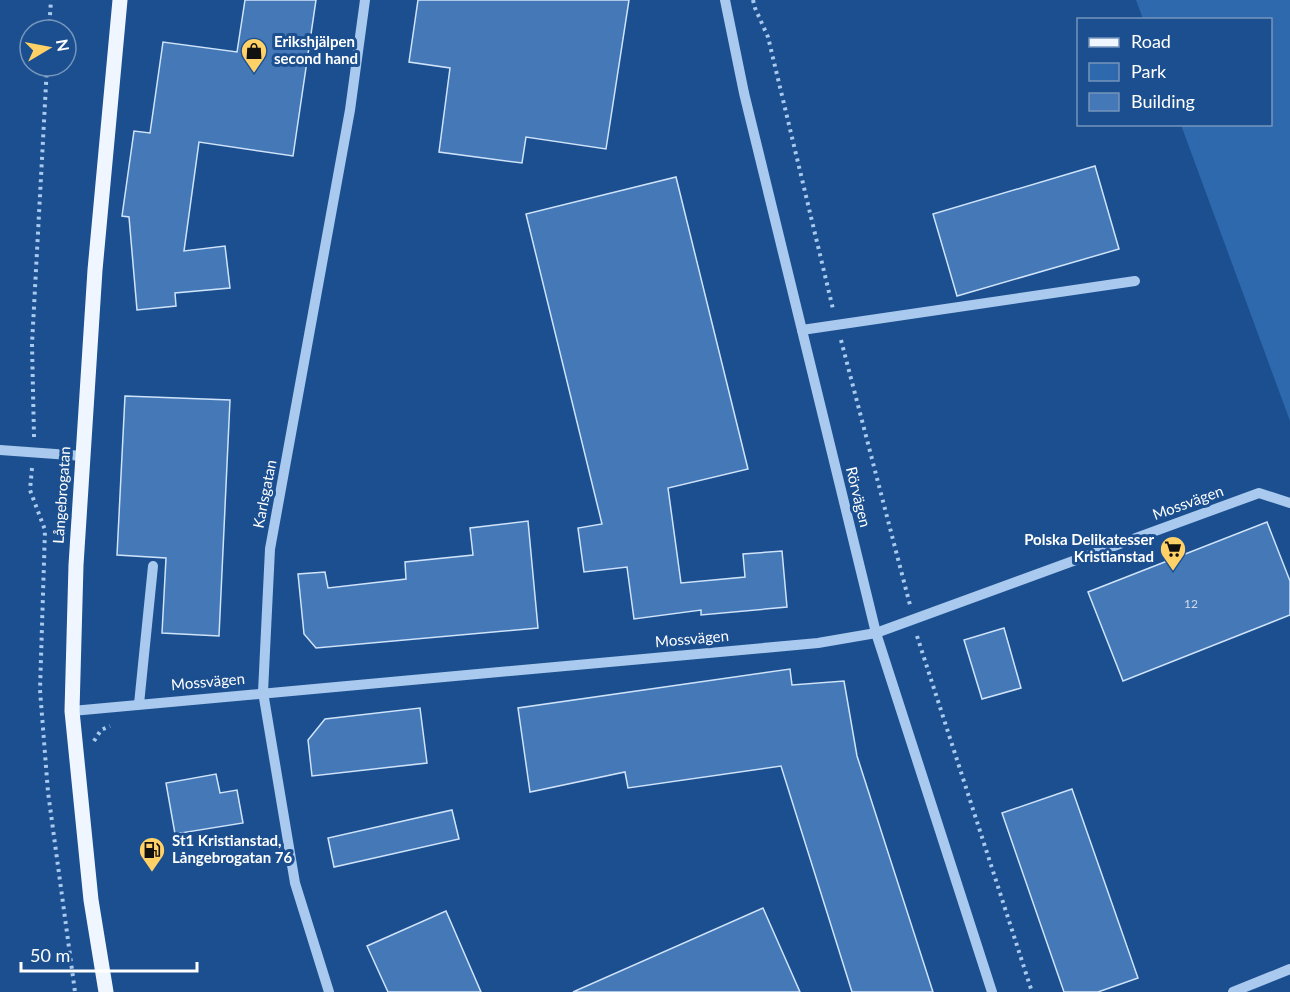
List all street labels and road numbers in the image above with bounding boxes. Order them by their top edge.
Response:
street label: Långebrogatan [49,446,73,544]
street label: Karlsgatan [249,458,279,529]
street label: Rörvägen [843,465,875,529]
street label: Mossvägen [1150,481,1226,523]
street label: Mossvägen [654,626,730,650]
street label: Mossvägen [170,669,246,693]

